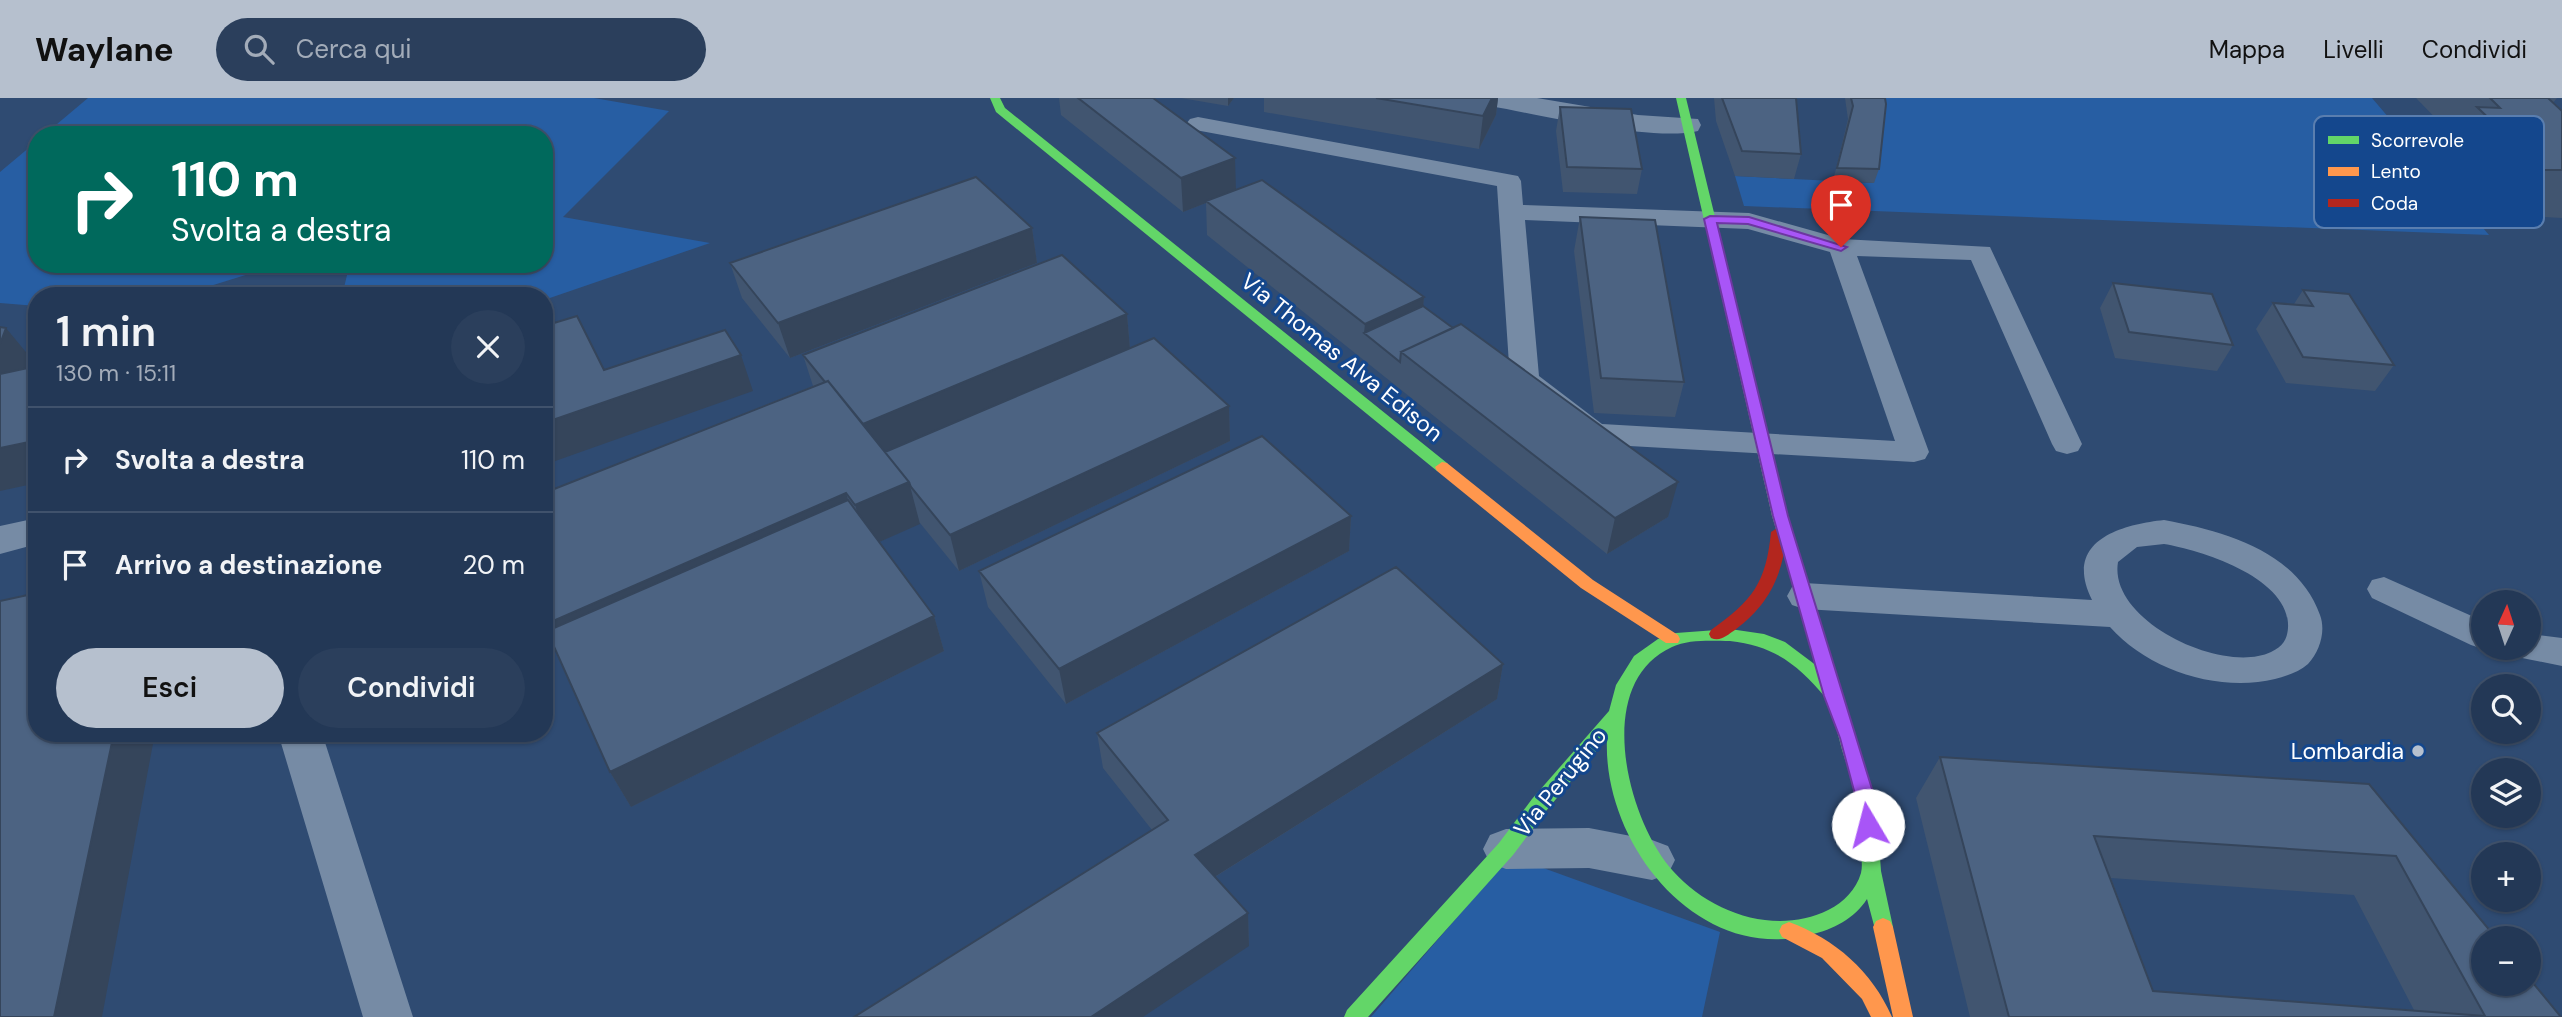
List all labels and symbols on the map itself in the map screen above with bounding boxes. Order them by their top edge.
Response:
legend [2314,116,2544,228]
text: Scorrevole [2371,128,2464,153]
text: Lento [2371,159,2421,184]
pin [1811,175,1871,247]
text: Coda [2371,191,2418,216]
street label: Via Thomas Alva Edison [1235,266,1449,448]
north arrow [2471,590,2541,660]
street label: Via Perugino [1507,721,1613,843]
place label: Lombardia [2291,736,2404,766]
marker: Lombardia [2410,743,2426,759]
position arrow [1831,788,1905,862]

